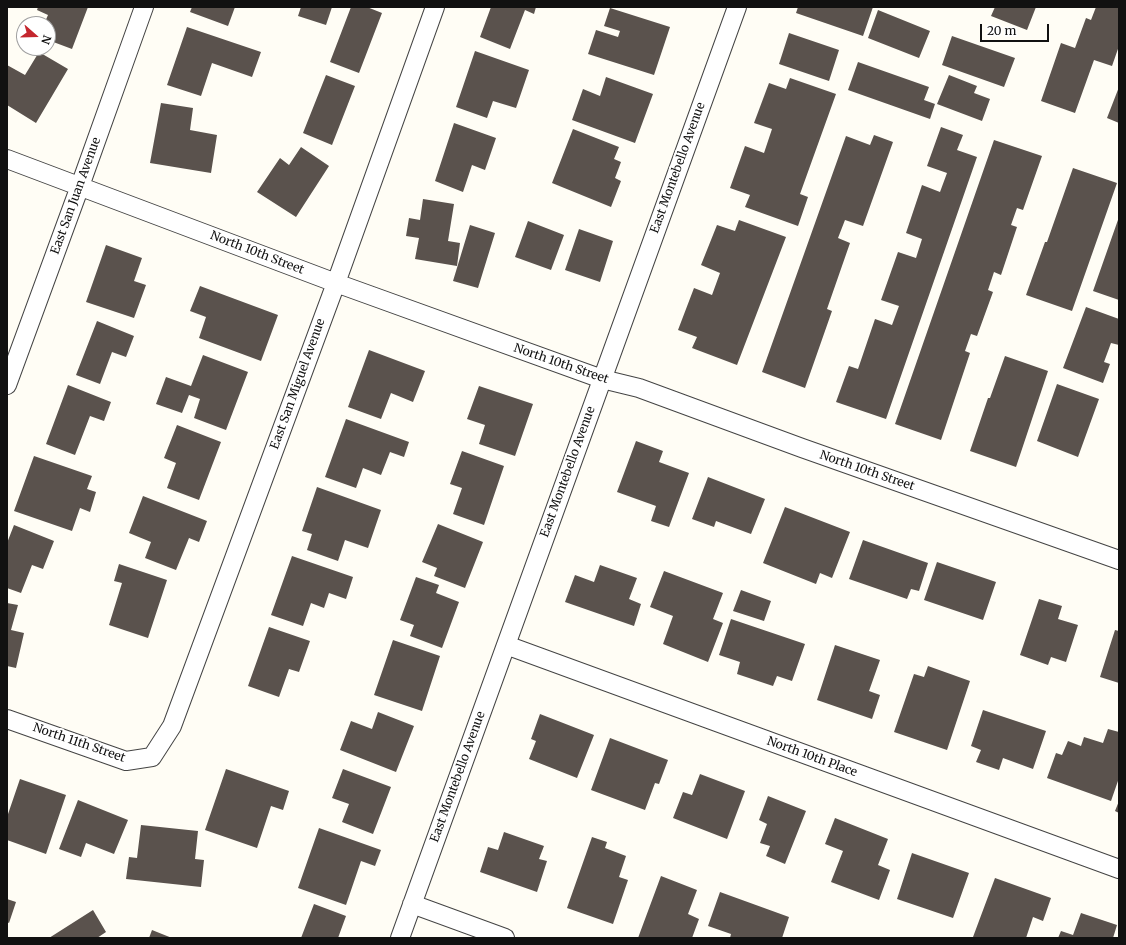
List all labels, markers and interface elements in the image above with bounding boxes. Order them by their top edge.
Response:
north arrow [16,16,56,56]
scale bar [982,16,1051,42]
text: 20 m [987,23,1016,38]
text: N [38,33,54,46]
street label: East Montebello Avenue [648,101,708,235]
street label: East San Juan Avenue [48,136,104,256]
street label: North 10th Street [208,228,306,278]
street label: East San Miguel Avenue [268,317,328,451]
street label: North 10th Street [512,341,610,387]
street label: East Montebello Avenue [538,405,598,539]
street label: North 10th Street [818,448,916,494]
street label: East Montebello Avenue [428,710,488,844]
street label: North 11th Street [31,720,127,766]
street label: North 10th Place [765,734,859,780]

